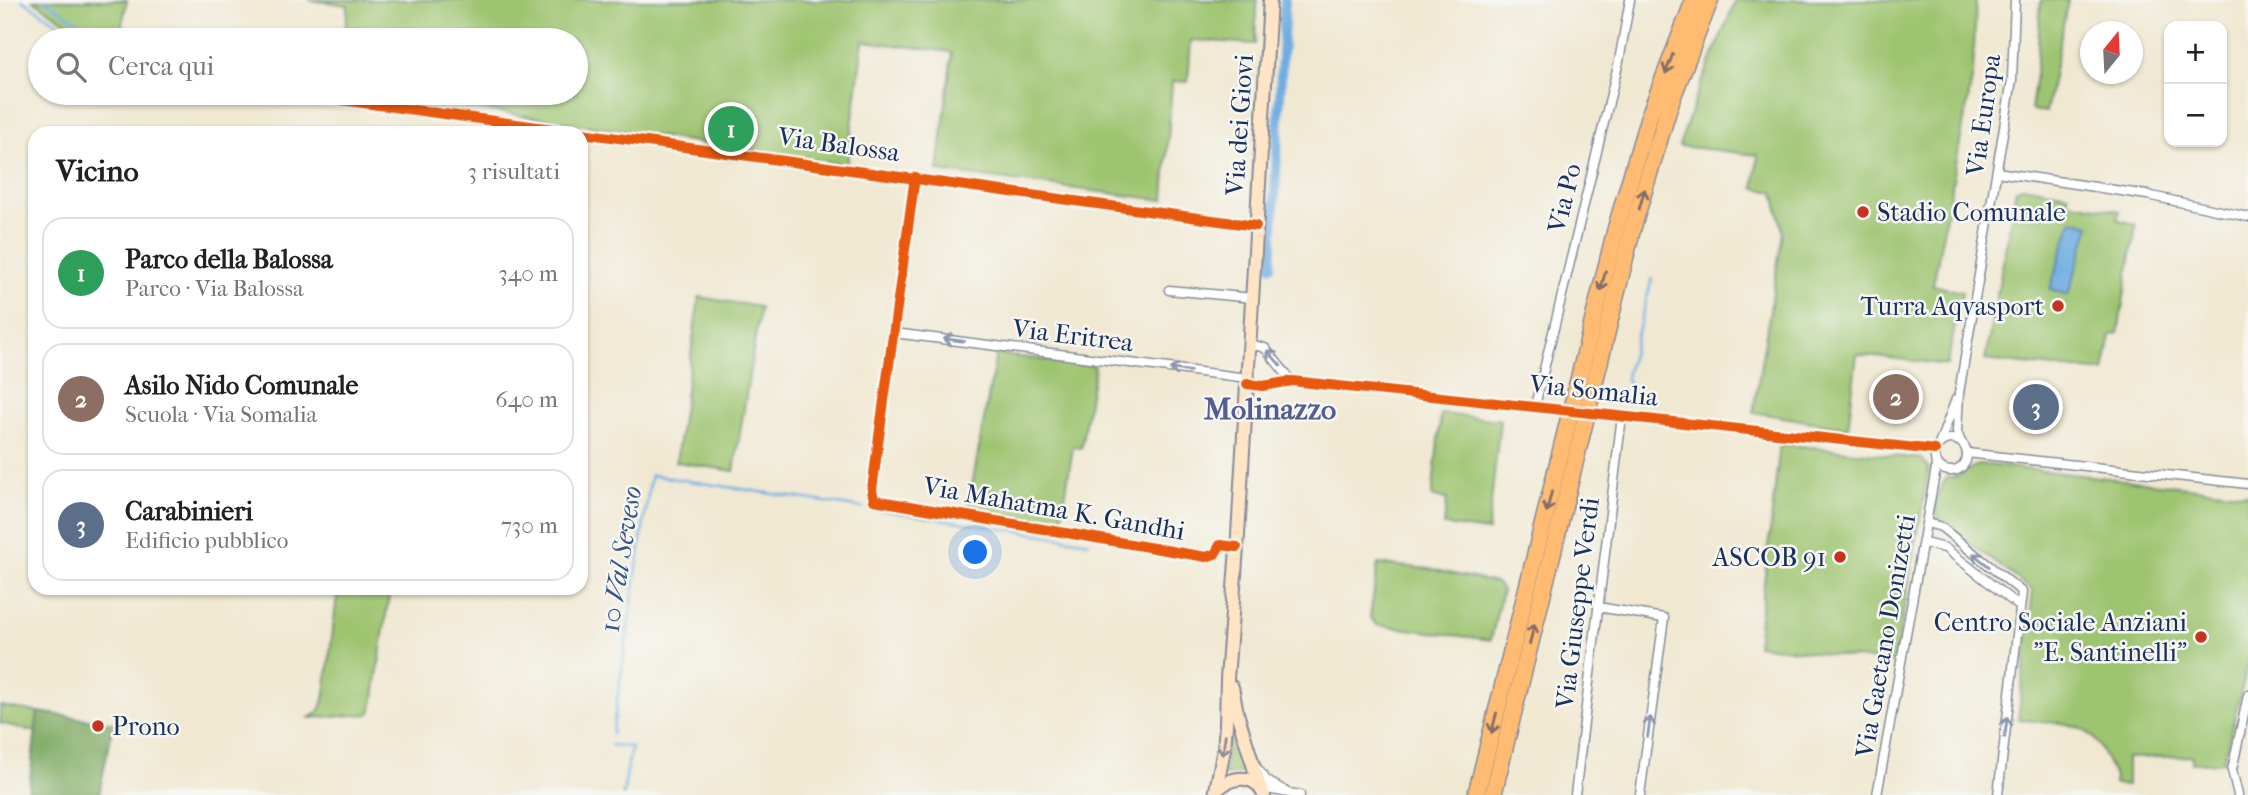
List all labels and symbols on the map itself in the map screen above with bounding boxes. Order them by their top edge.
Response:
north arrow [2080,21,2143,84]
street label: Via Europa [1959,51,2008,179]
one-way arrow [1662,52,1675,74]
street label: Via dei Giovi [1219,53,1260,198]
pin: 1 [708,103,754,155]
street label: Via Balossa [775,120,903,169]
street label: Via Po [1541,160,1588,237]
one-way arrow [1636,188,1649,210]
place label: Stadio Comunale [1877,197,2066,228]
marker: Stadio Comunale [1855,204,1871,220]
one-way arrow [1596,269,1609,292]
place label: Turra Aqvasport [1860,291,2045,322]
marker: Turra Aqvasport [2050,298,2066,314]
street label: Via Eritrea [1010,313,1136,358]
one-way arrow [943,334,966,347]
one-way arrow [1266,349,1282,367]
one-way arrow [1169,363,1192,376]
street label: Via Somalia [1527,368,1661,413]
pin: 2 [1873,371,1919,423]
pin: 3 [2013,381,2059,433]
district label: Molinazzo [1204,392,1336,427]
street label: Via Mahatma K. Gandhi [920,470,1187,547]
water label: 10 Val Seveso [593,483,648,635]
one-way arrow [1542,490,1555,513]
street label: Via Giuseppe Verdi [1549,495,1606,712]
street label: Via Gaetano Donizetti [1849,512,1922,761]
your location [958,535,992,569]
place label: ASCOB 91 [1712,542,1826,573]
marker: ASCOB 91 [1832,549,1848,565]
one-way arrow [1973,552,1991,567]
place label: Centro Sociale Anziani "E. Santinelli" [1934,607,2187,668]
one-way arrow [1526,623,1539,645]
marker: Centro Sociale Anziani "E. Santinelli" [2193,629,2209,645]
place label: Prono [112,711,180,742]
one-way arrow [1487,711,1500,734]
one-way arrow [2000,716,2013,739]
one-way arrow [1643,717,1656,739]
marker: Prono [90,718,106,734]
one-way arrow [1218,733,1231,756]

